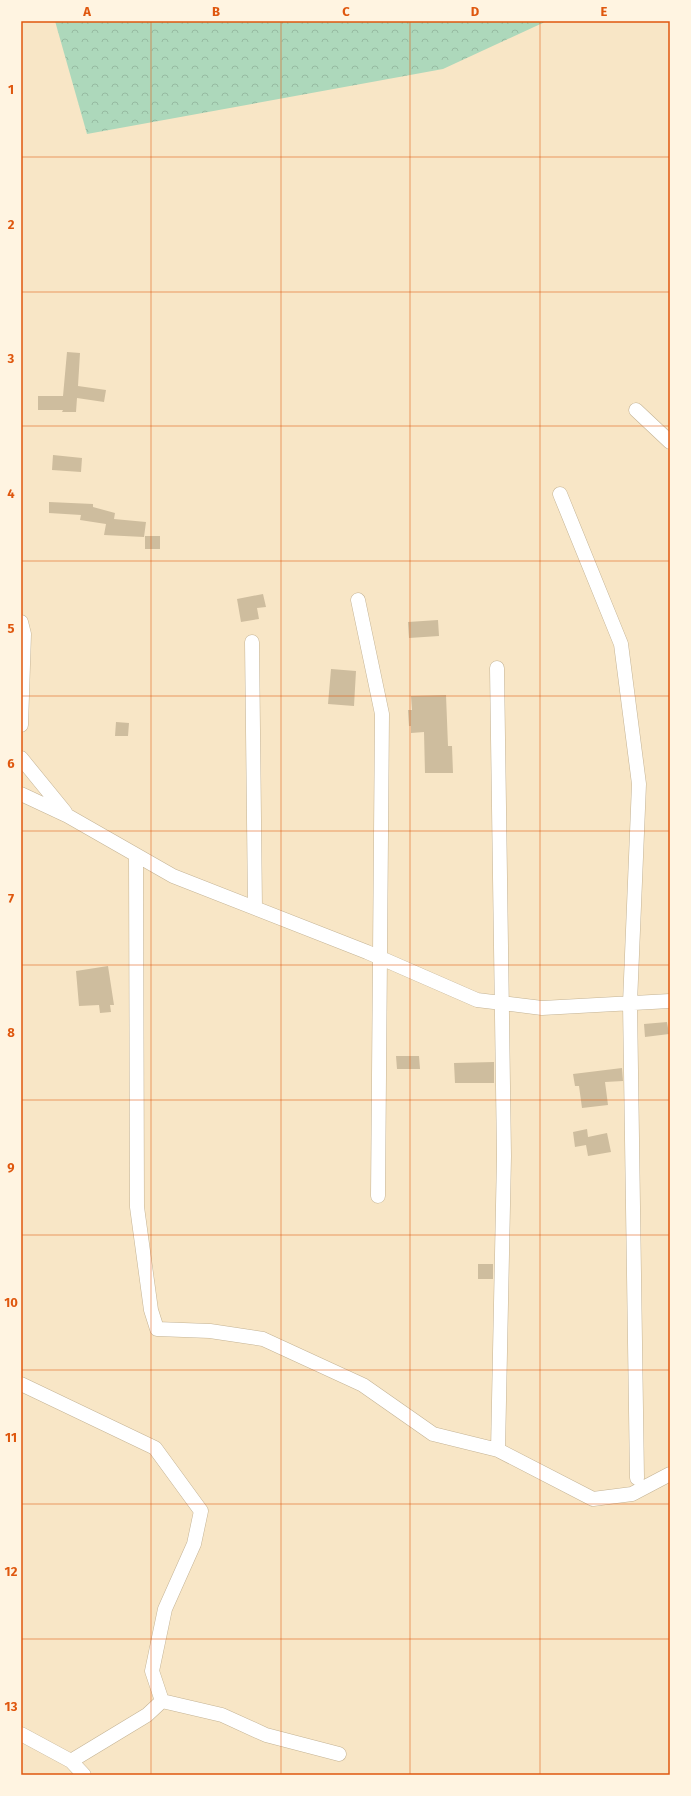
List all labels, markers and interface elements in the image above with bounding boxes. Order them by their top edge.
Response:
text: A [82,4,91,19]
text: B [212,4,220,19]
text: C [342,4,350,19]
text: D [471,4,480,19]
text: E [601,4,608,19]
text: 1 [8,82,14,97]
text: 2 [8,217,15,232]
text: 3 [7,351,15,366]
text: 4 [7,486,15,501]
text: 5 [8,621,15,636]
text: 6 [7,756,15,771]
text: 7 [8,891,14,906]
text: 8 [7,1025,15,1040]
text: 9 [7,1160,15,1175]
text: 10 [4,1295,18,1310]
text: 11 [5,1430,17,1445]
text: 12 [5,1564,18,1579]
text: 13 [5,1699,18,1714]

